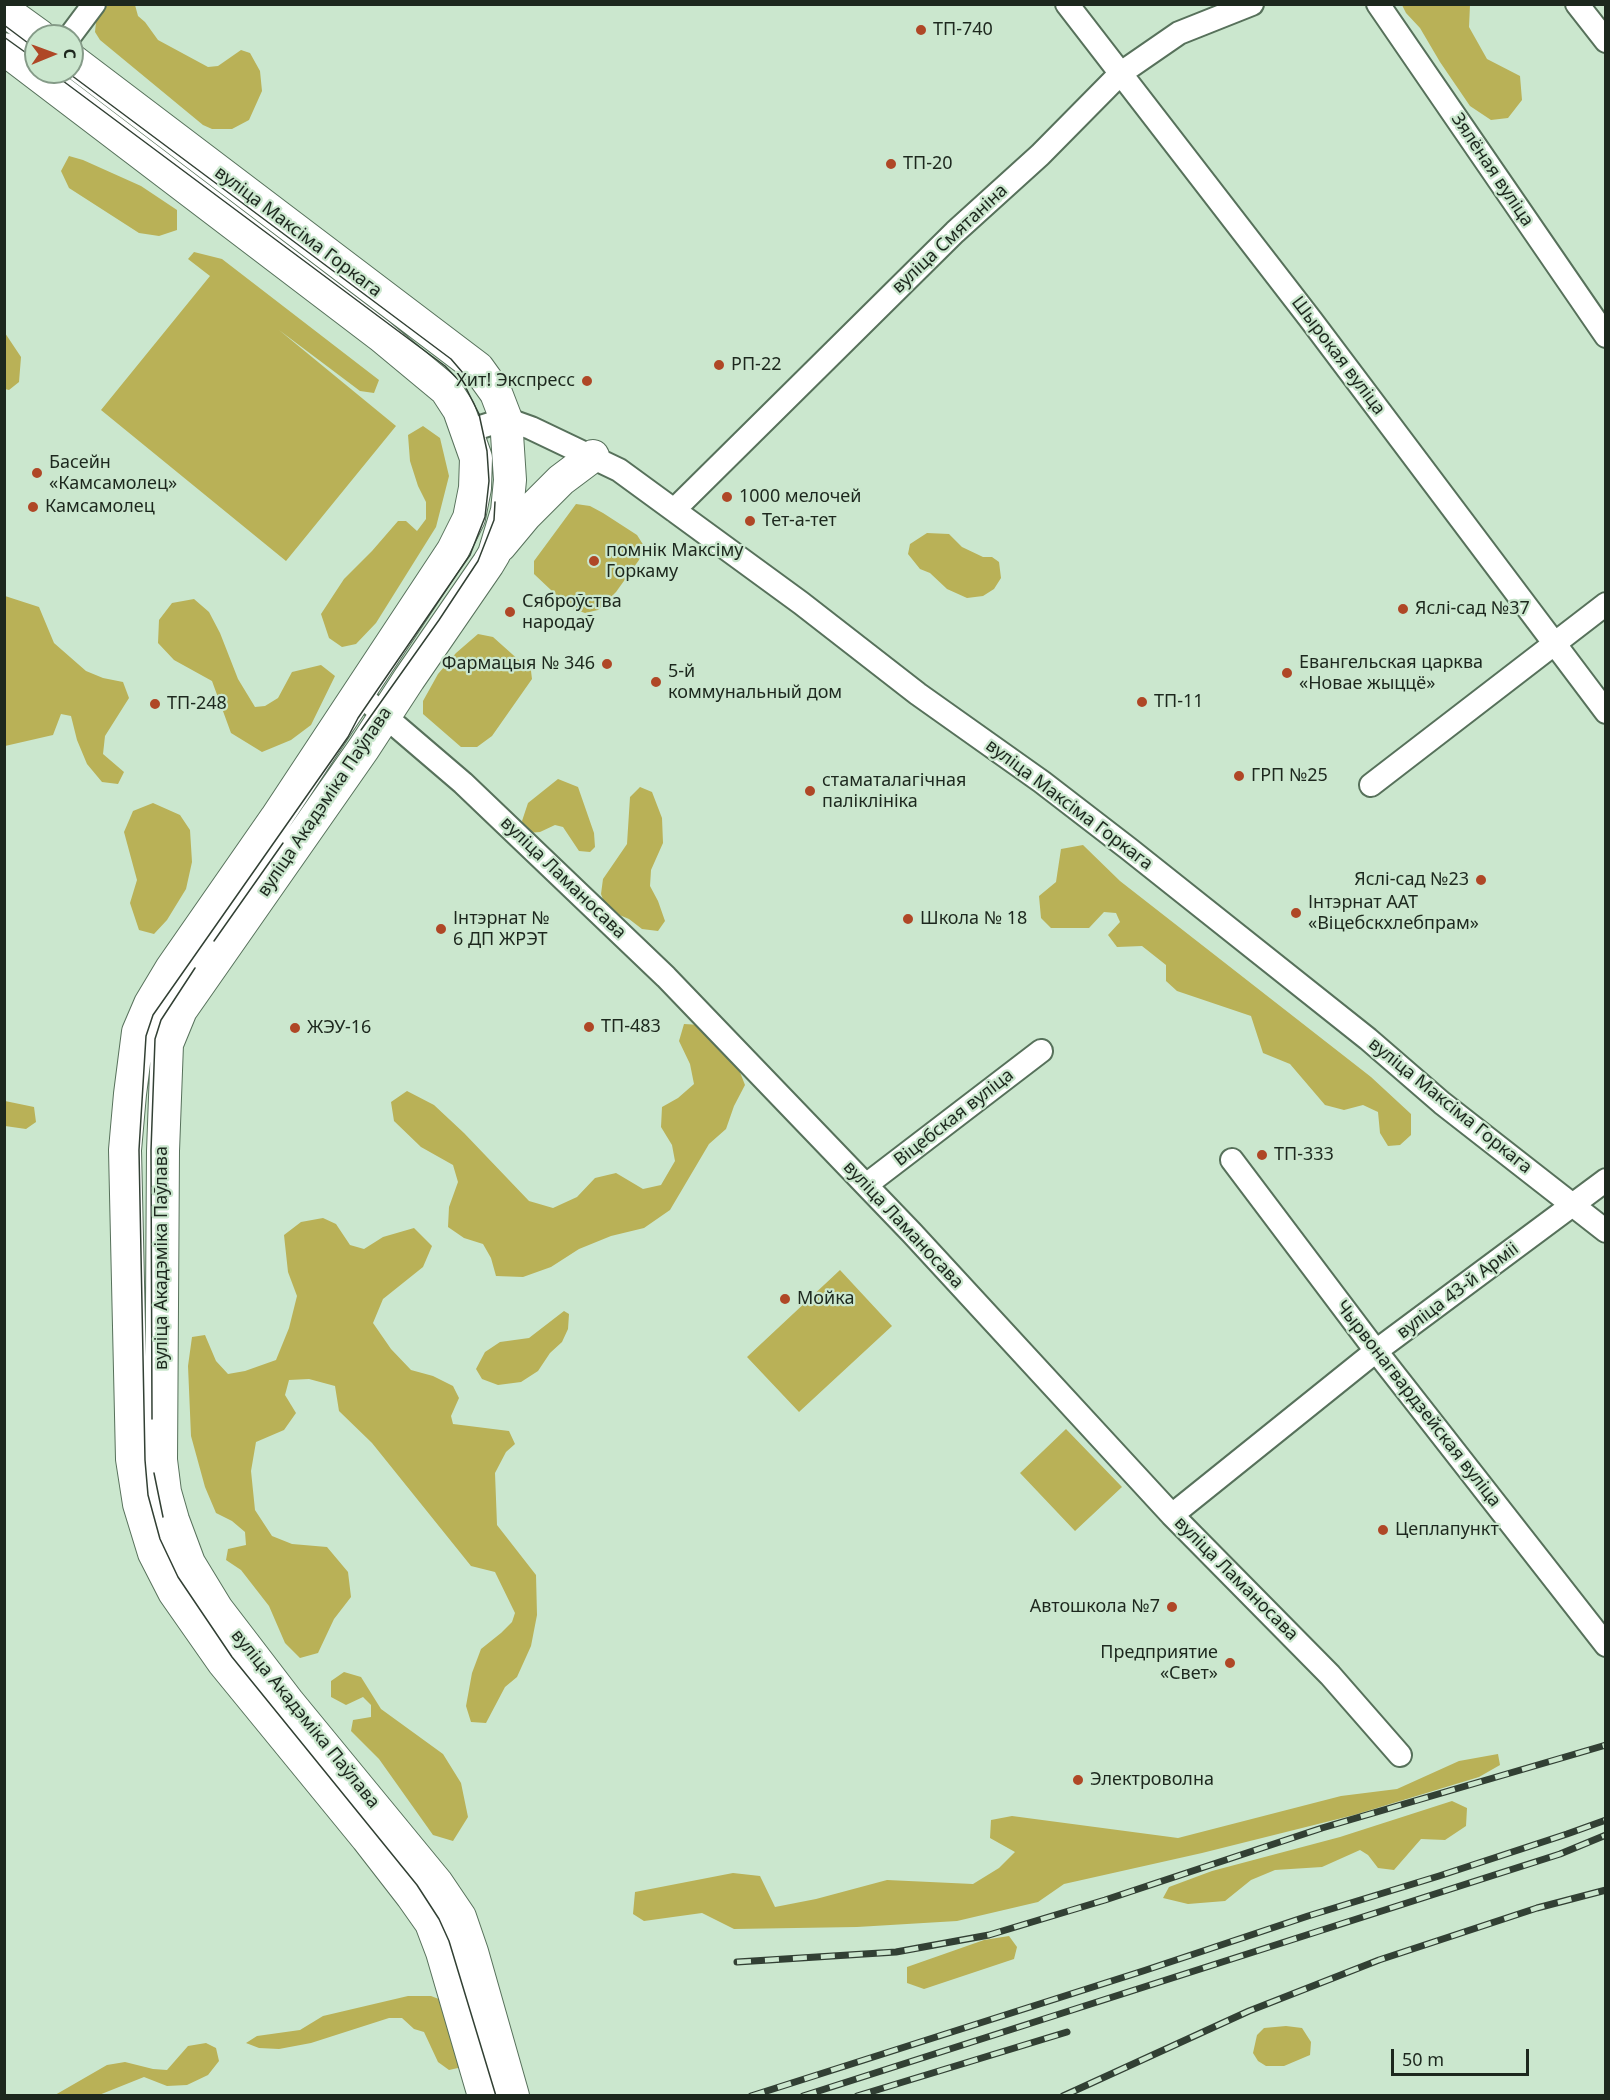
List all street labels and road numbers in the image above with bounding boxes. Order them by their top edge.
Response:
street label: Зялёная вуліца [1446,109,1538,231]
street label: вуліца Максіма Горкага [210,162,386,302]
street label: вуліца Смятаніна [888,180,1012,298]
street label: Шырокая вуліца [1286,293,1390,419]
street label: вуліца Акадэміка Паўлава [253,703,397,901]
street label: вуліца Максіма Горкага [981,735,1157,875]
street label: вуліца Ламаносава [496,812,630,944]
street label: вуліца Максіма Горкага [1364,1033,1536,1179]
street label: Віцебская вуліца [890,1065,1018,1171]
street label: вуліца Акадэміка Паўлава [151,1146,173,1370]
street label: вуліца Ламаносава [838,1157,968,1293]
street label: вуліца 43-й Арміі [1393,1238,1523,1344]
street label: Чырвонагвардзейская вуліца [1331,1297,1505,1511]
street label: вуліца Ламаносава [1170,1513,1302,1645]
street label: вуліца Акадэміка Паўлава [226,1625,384,1813]

